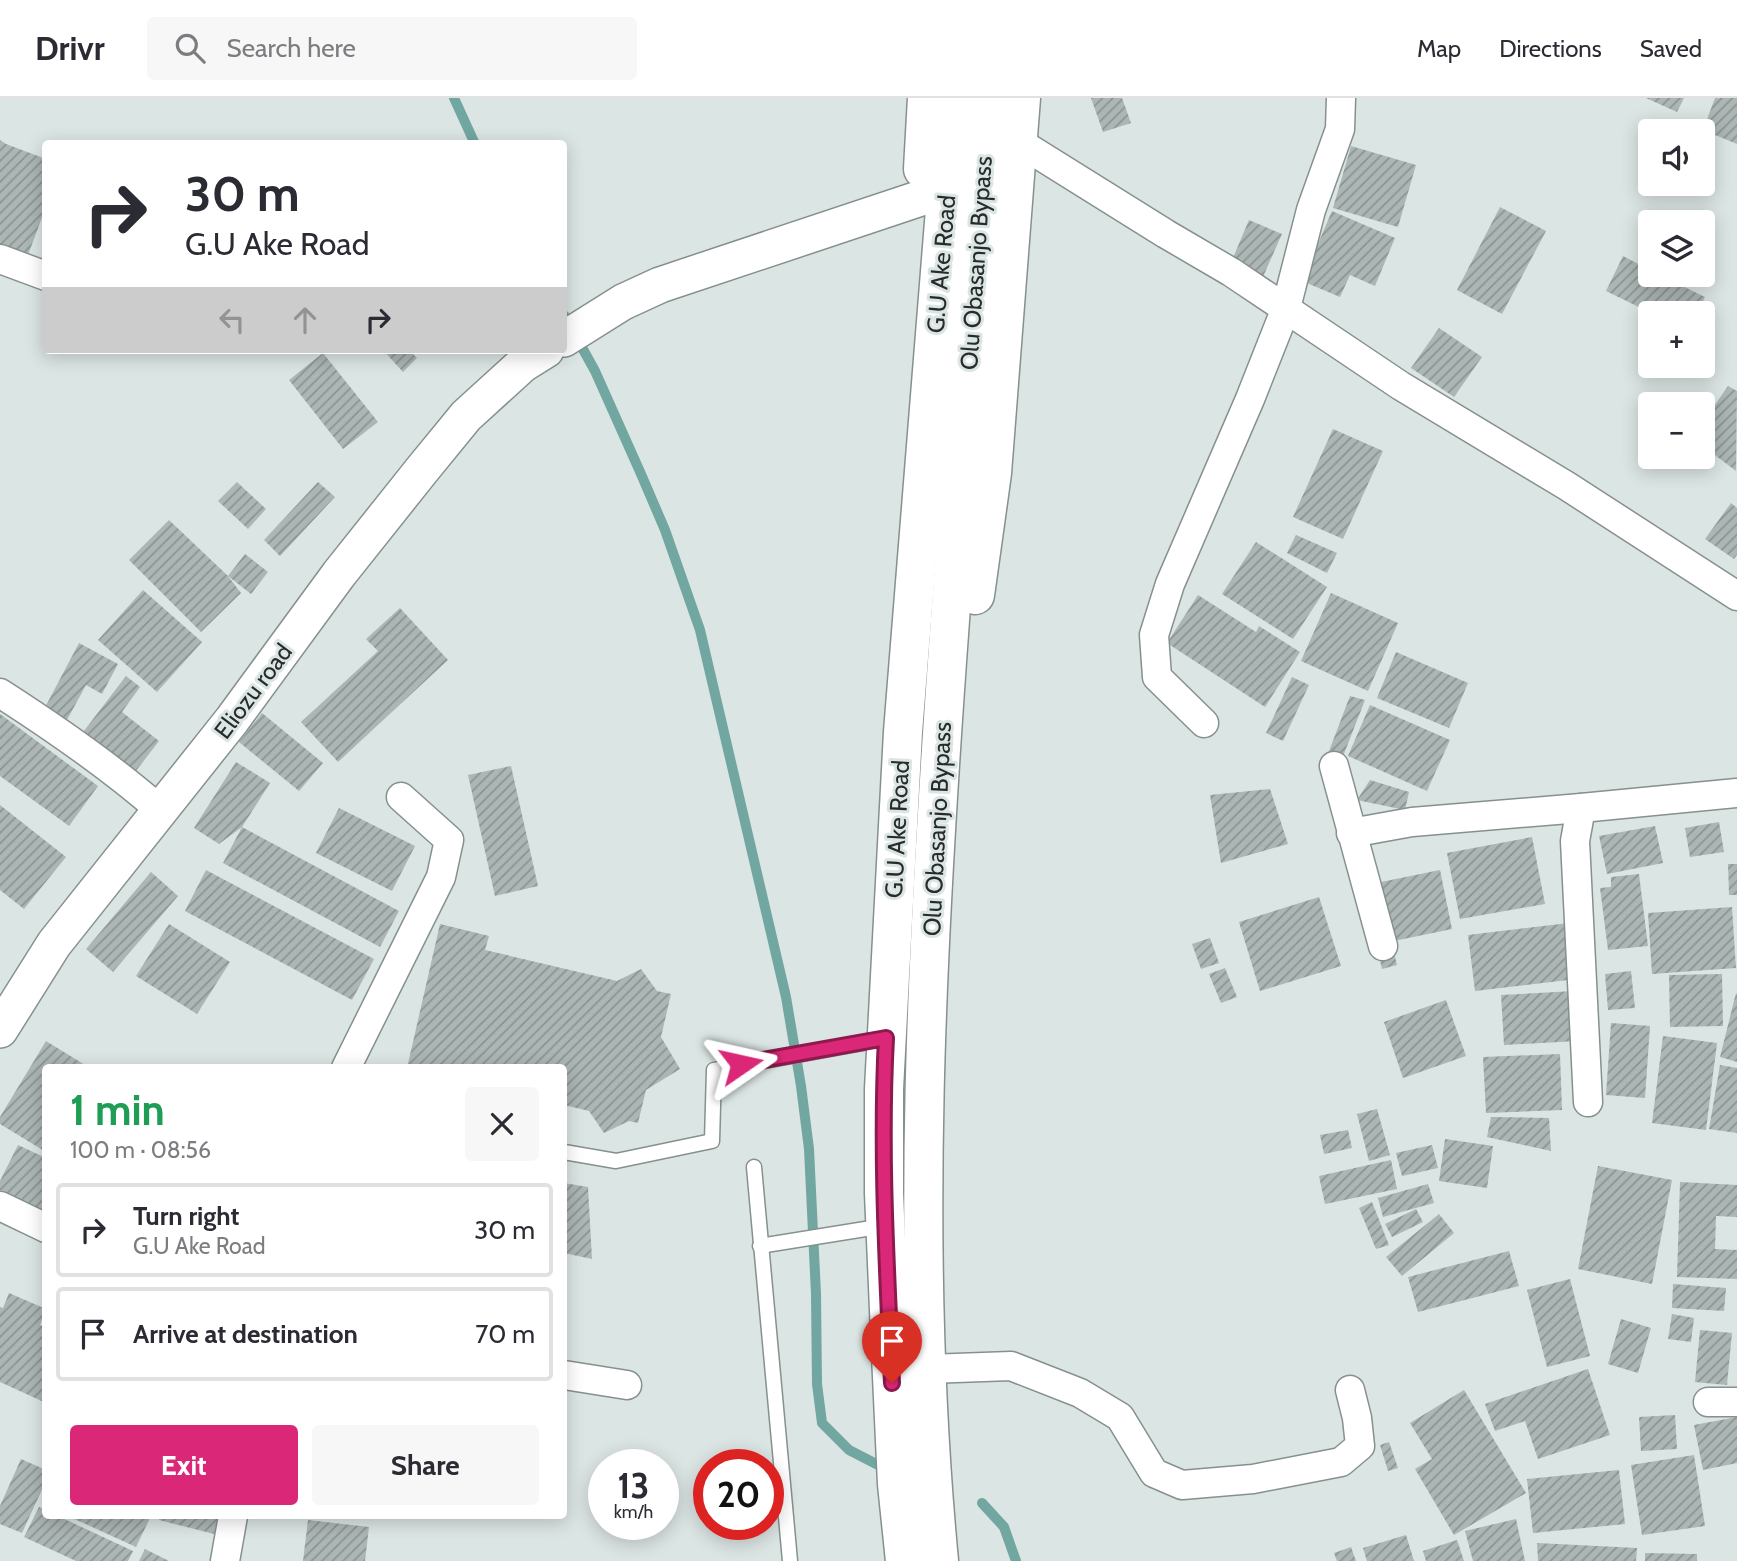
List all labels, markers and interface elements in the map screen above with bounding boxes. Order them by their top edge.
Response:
search box [147,17,637,80]
text: Drivr [35,28,105,68]
icon: search [171,29,209,67]
text: Search here [227,32,356,64]
text: Map [1417,34,1461,63]
text: Directions [1499,34,1602,63]
text: Saved [1640,34,1702,63]
map controls [1638,119,1715,469]
button: sound [1638,119,1715,196]
street label: Olu Obasanjo Bypass [954,155,998,371]
text: 30 m [185,164,300,223]
icon: right [70,168,161,259]
street label: G.U Ake Road [921,194,961,334]
button: layers [1638,210,1715,287]
text: G.U Ake Road [185,224,369,263]
icon: left [213,301,251,339]
icon: ahead [286,301,324,339]
icon: right [359,301,397,339]
button: + [1638,301,1715,378]
button: − [1638,392,1715,469]
street label: Eliozu road [208,638,298,744]
street label: Olu Obasanjo Bypass [917,721,957,937]
street label: G.U Ake Road [879,759,915,899]
position arrow [704,1027,778,1101]
text: 1 min [70,1084,165,1136]
button: close [465,1087,539,1161]
text: 100 m · 08:56 [70,1136,211,1164]
text: Turn right [133,1200,239,1232]
icon: right [74,1211,112,1249]
text: 30 m [474,1214,535,1246]
text: G.U Ake Road [133,1232,266,1260]
pin [862,1311,922,1383]
icon: arrive [74,1315,112,1353]
text: Arrive at destination [133,1318,358,1350]
text: 70 m [475,1318,535,1350]
icon: arrive [873,1322,911,1360]
button: Exit [70,1425,298,1505]
button: Share [312,1425,539,1505]
speed limit sign: 20 [693,1449,784,1540]
text: 13 [618,1464,649,1507]
text: km/h [614,1501,653,1523]

